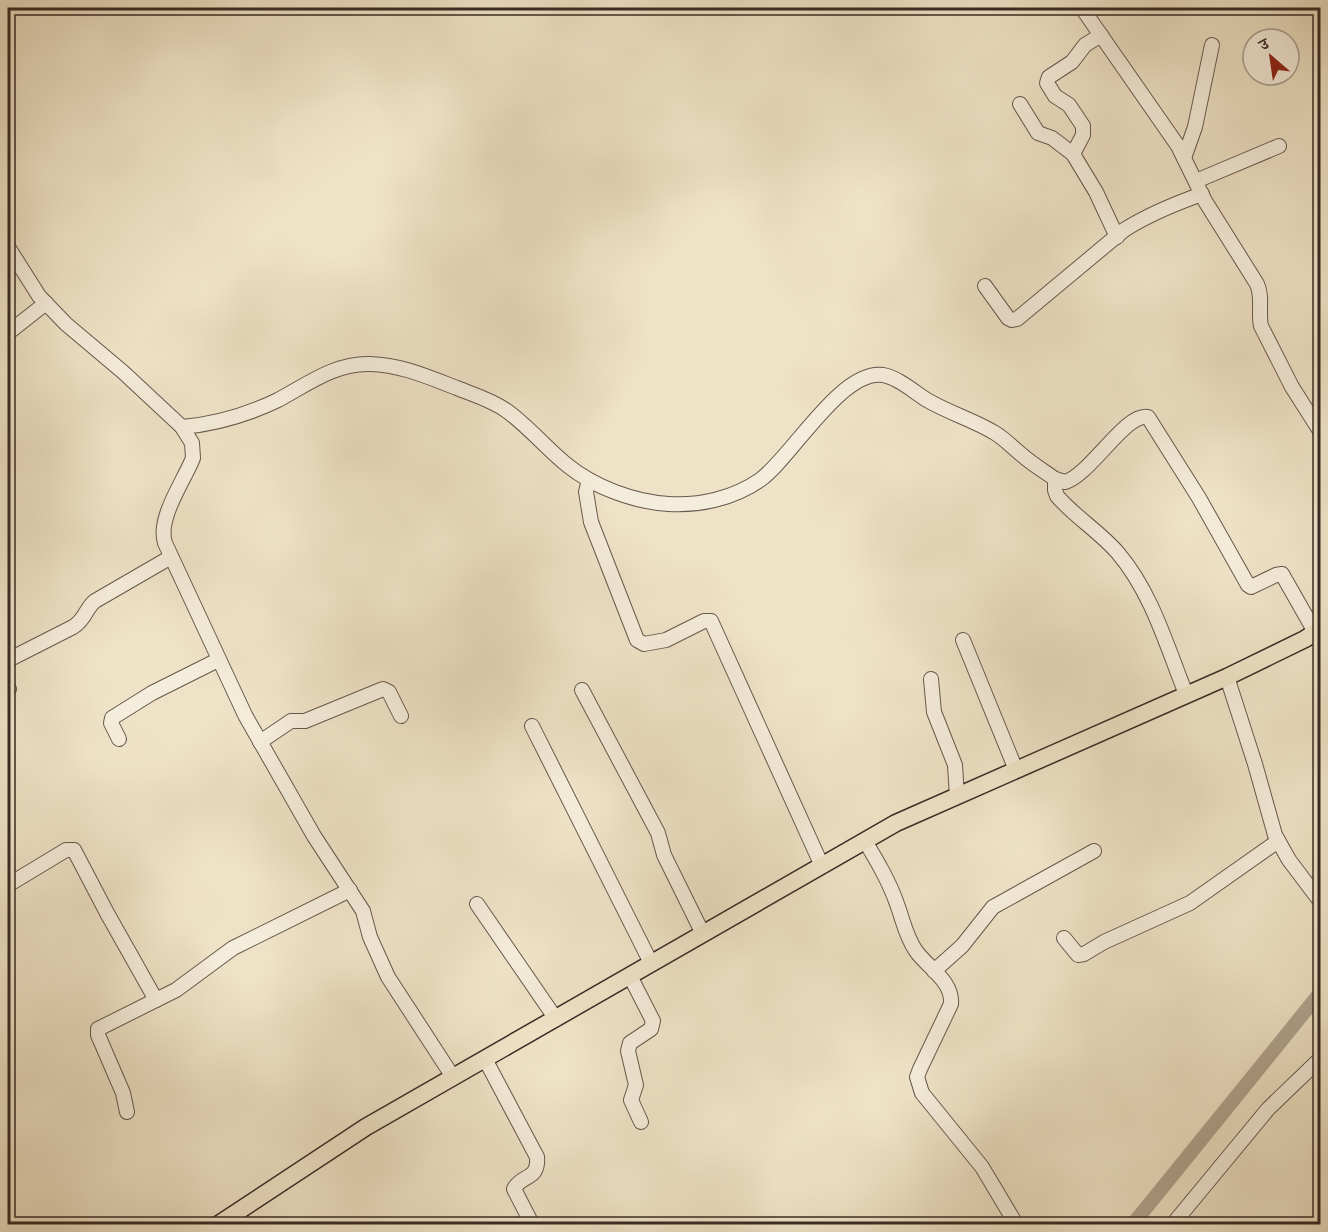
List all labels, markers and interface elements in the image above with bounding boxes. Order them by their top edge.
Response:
north arrow [1241,27,1301,87]
text: उ [1254,32,1275,57]

